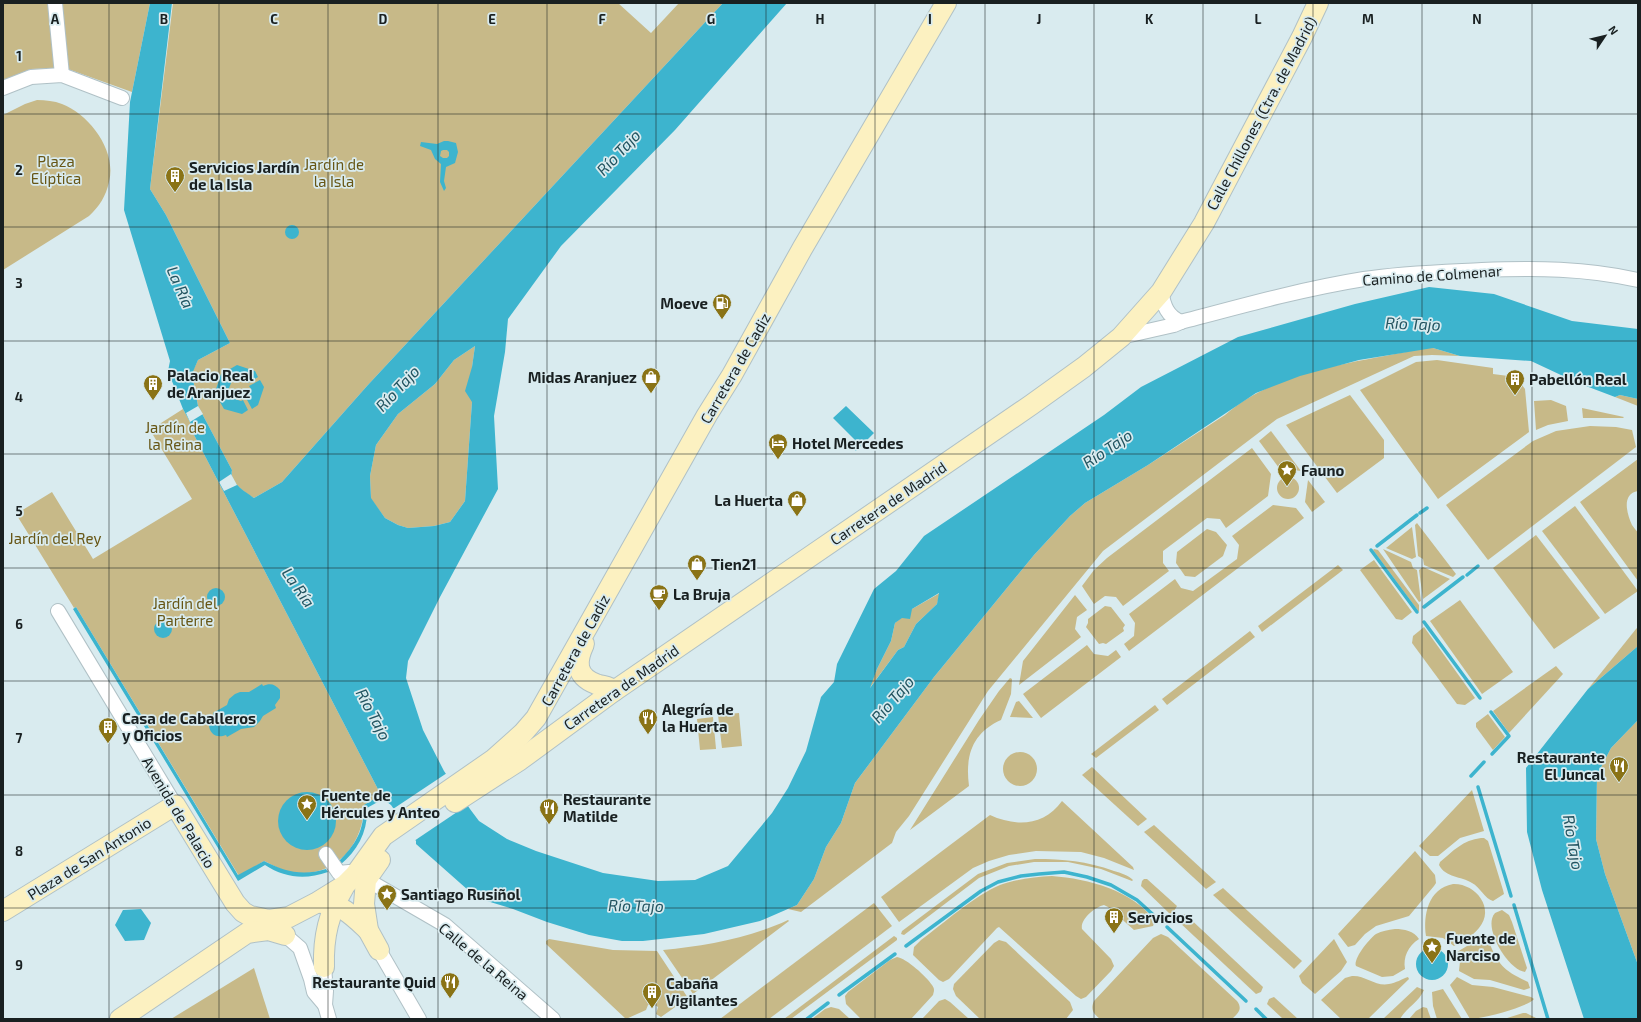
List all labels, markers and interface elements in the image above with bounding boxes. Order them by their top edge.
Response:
text: A [51,11,60,27]
text: B [160,11,168,27]
text: C [270,11,278,27]
text: D [379,11,388,27]
text: E [488,11,496,27]
text: F [598,11,606,27]
text: G [707,11,715,27]
text: H [816,11,825,27]
text: I [928,11,932,27]
text: J [1037,11,1041,27]
text: K [1145,11,1154,27]
text: L [1255,11,1262,27]
text: M [1362,11,1374,27]
text: N [1472,11,1482,27]
street label: Calle Chillones (Ctra. de Madrid) [1202,13,1320,213]
north arrow [1585,16,1625,56]
text: N [1606,23,1621,37]
text: 1 [16,48,22,64]
water label: Río Tajo [592,125,645,180]
park label: Plaza Elíptica [31,152,81,187]
park label: Jardín de la Isla [304,155,364,190]
place label: Servicios Jardín de la Isla [189,158,299,193]
text: 2 [15,162,23,178]
building icon: Servicios Jardín de la Isla [164,165,186,193]
street label: Camino de Colmenar [1362,261,1502,289]
water label: La Ría [163,263,199,311]
text: 3 [15,275,23,291]
fuel station icon: Moeve [711,292,733,320]
place label: Moeve [660,294,708,312]
street label: Carretera de Cadiz [696,309,774,427]
water label: Río Tajo [1385,313,1441,334]
water label: Río Tajo [371,361,424,416]
place label: Palacio Real de Aranjuez [167,366,254,401]
shop icon: Midas Aranjuez [640,366,662,394]
place label: Midas Aranjuez [528,368,637,386]
building icon: Pabellón Real [1504,368,1526,396]
place label: Pabellón Real [1529,370,1627,388]
building icon: Palacio Real de Aranjuez [142,373,164,401]
text: 4 [15,389,23,405]
park label: Jardín de la Reina [145,418,205,453]
water label: Río Tajo [1079,425,1136,472]
hotel icon: Hotel Mercedes [767,432,789,460]
place label: Hotel Mercedes [792,434,903,452]
street label: Carretera de Madrid [826,457,950,549]
place icon: Fauno [1276,459,1298,487]
place label: Fauno [1301,461,1345,479]
shop icon: La Huerta [786,489,808,517]
place label: La Huerta [714,491,783,509]
text: 5 [15,503,23,519]
park label: Jardín del Rey [9,529,101,547]
shop icon: Tien21 [686,553,708,581]
place label: Tien21 [711,555,757,573]
water label: La Ría [279,564,319,610]
cafe icon: La Bruja [648,583,670,611]
place label: La Bruja [673,585,730,603]
street label: Carretera de Cadiz [537,591,613,709]
park label: Jardín del Parterre [153,594,218,629]
text: 6 [15,616,23,632]
street label: Carretera de Madrid [560,641,682,733]
water label: Río Tajo [867,672,918,727]
water label: Río Tajo [352,685,395,744]
place label: Alegría de la Huerta [662,700,734,735]
restaurant icon: Alegría de la Huerta [637,707,659,735]
place label: Casa de Caballeros y Oficios [122,709,256,745]
building icon: Casa de Caballeros y Oficios [97,716,119,744]
text: 7 [16,730,23,746]
place label: Restaurante El Juncal [1517,748,1605,783]
street label: Avenida de Palacio [139,753,219,871]
restaurant icon: Restaurante El Juncal [1608,755,1630,783]
place label: Fuente de Hércules y Anteo [321,786,440,822]
place label: Restaurante Matilde [563,790,651,825]
place icon: Fuente de Hércules y Anteo [296,793,318,821]
restaurant icon: Restaurante Matilde [538,797,560,825]
street label: Plaza de San Antonio [24,813,154,903]
water label: Río Tajo [1559,813,1588,871]
text: 8 [15,843,23,859]
place icon: Santiago Rusiñol [376,883,398,911]
place label: Santiago Rusiñol [401,885,520,903]
water label: Río Tajo [608,895,664,916]
building icon: Servicios [1103,906,1125,934]
place label: Servicios [1128,908,1193,926]
street label: Calle de la Reina [436,918,532,1004]
place label: Fuente de Narciso [1446,929,1516,964]
place icon: Fuente de Narciso [1421,936,1443,964]
text: 9 [15,957,23,973]
restaurant icon: Restaurante Quid [439,971,461,999]
place label: Restaurante Quid [312,973,436,992]
place label: Cabaña Vigilantes [666,974,738,1009]
building icon: Cabaña Vigilantes [641,981,663,1009]

